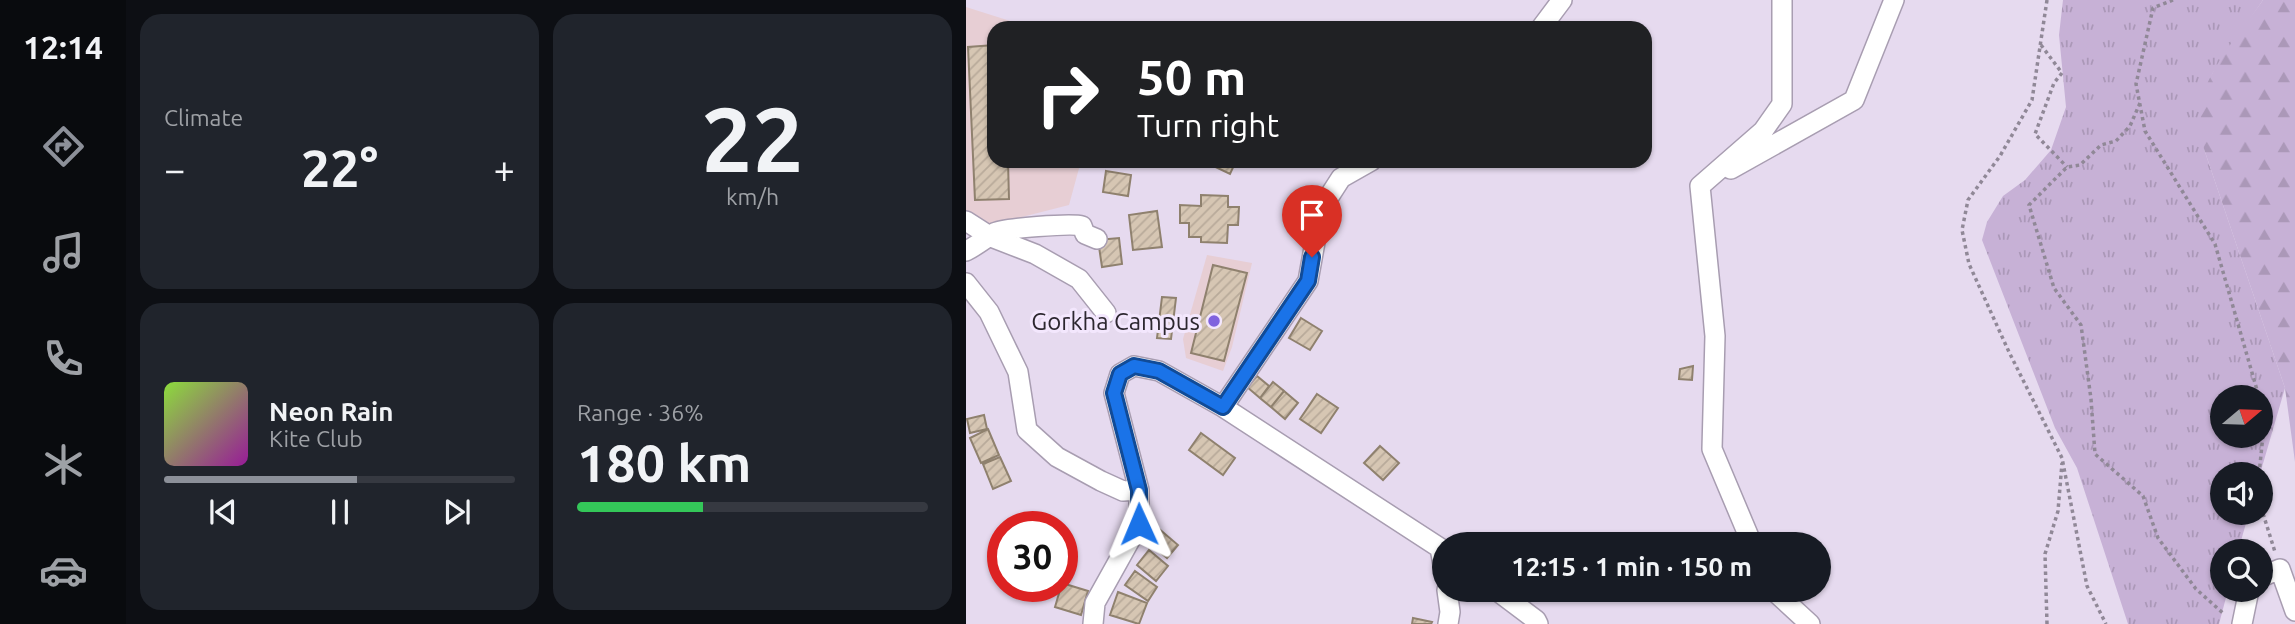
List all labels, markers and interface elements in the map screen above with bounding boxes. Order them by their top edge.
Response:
text: 12:14 [23,29,103,65]
icon: right [1022,49,1113,140]
text: 50 m [1137,49,1246,104]
text: 22 [701,87,804,189]
text: Climate [164,105,243,130]
text: Turn right [1137,107,1279,143]
icon: directions [39,122,88,171]
text: 22° [301,139,378,197]
text: − [164,148,185,190]
text: + [494,148,515,190]
text: km/h [726,184,779,209]
pin [1282,185,1342,257]
icon: arrive [1293,196,1331,234]
icon: music [39,228,88,277]
place label: Gorkha Campus [1031,308,1200,335]
marker: Gorkha Campus [1206,313,1222,329]
icon: phone [39,334,88,383]
north arrow [2210,385,2273,448]
map controls [2210,385,2273,602]
text: Neon Rain [269,397,394,426]
text: Range · 36% [577,400,704,425]
text: Kite Club [269,426,363,451]
text: 180 km [577,434,751,492]
icon: climate [39,440,88,489]
button: sound [2210,462,2273,525]
position arrow [1102,487,1176,561]
icon: previous [204,493,242,531]
icon: pause [321,493,359,531]
icon: next [438,493,476,531]
speed limit sign: 30 [987,511,1078,602]
button: search [2210,539,2273,602]
icon: car [39,546,88,595]
text: 12:15 · 1 min · 150 m [1511,552,1752,581]

